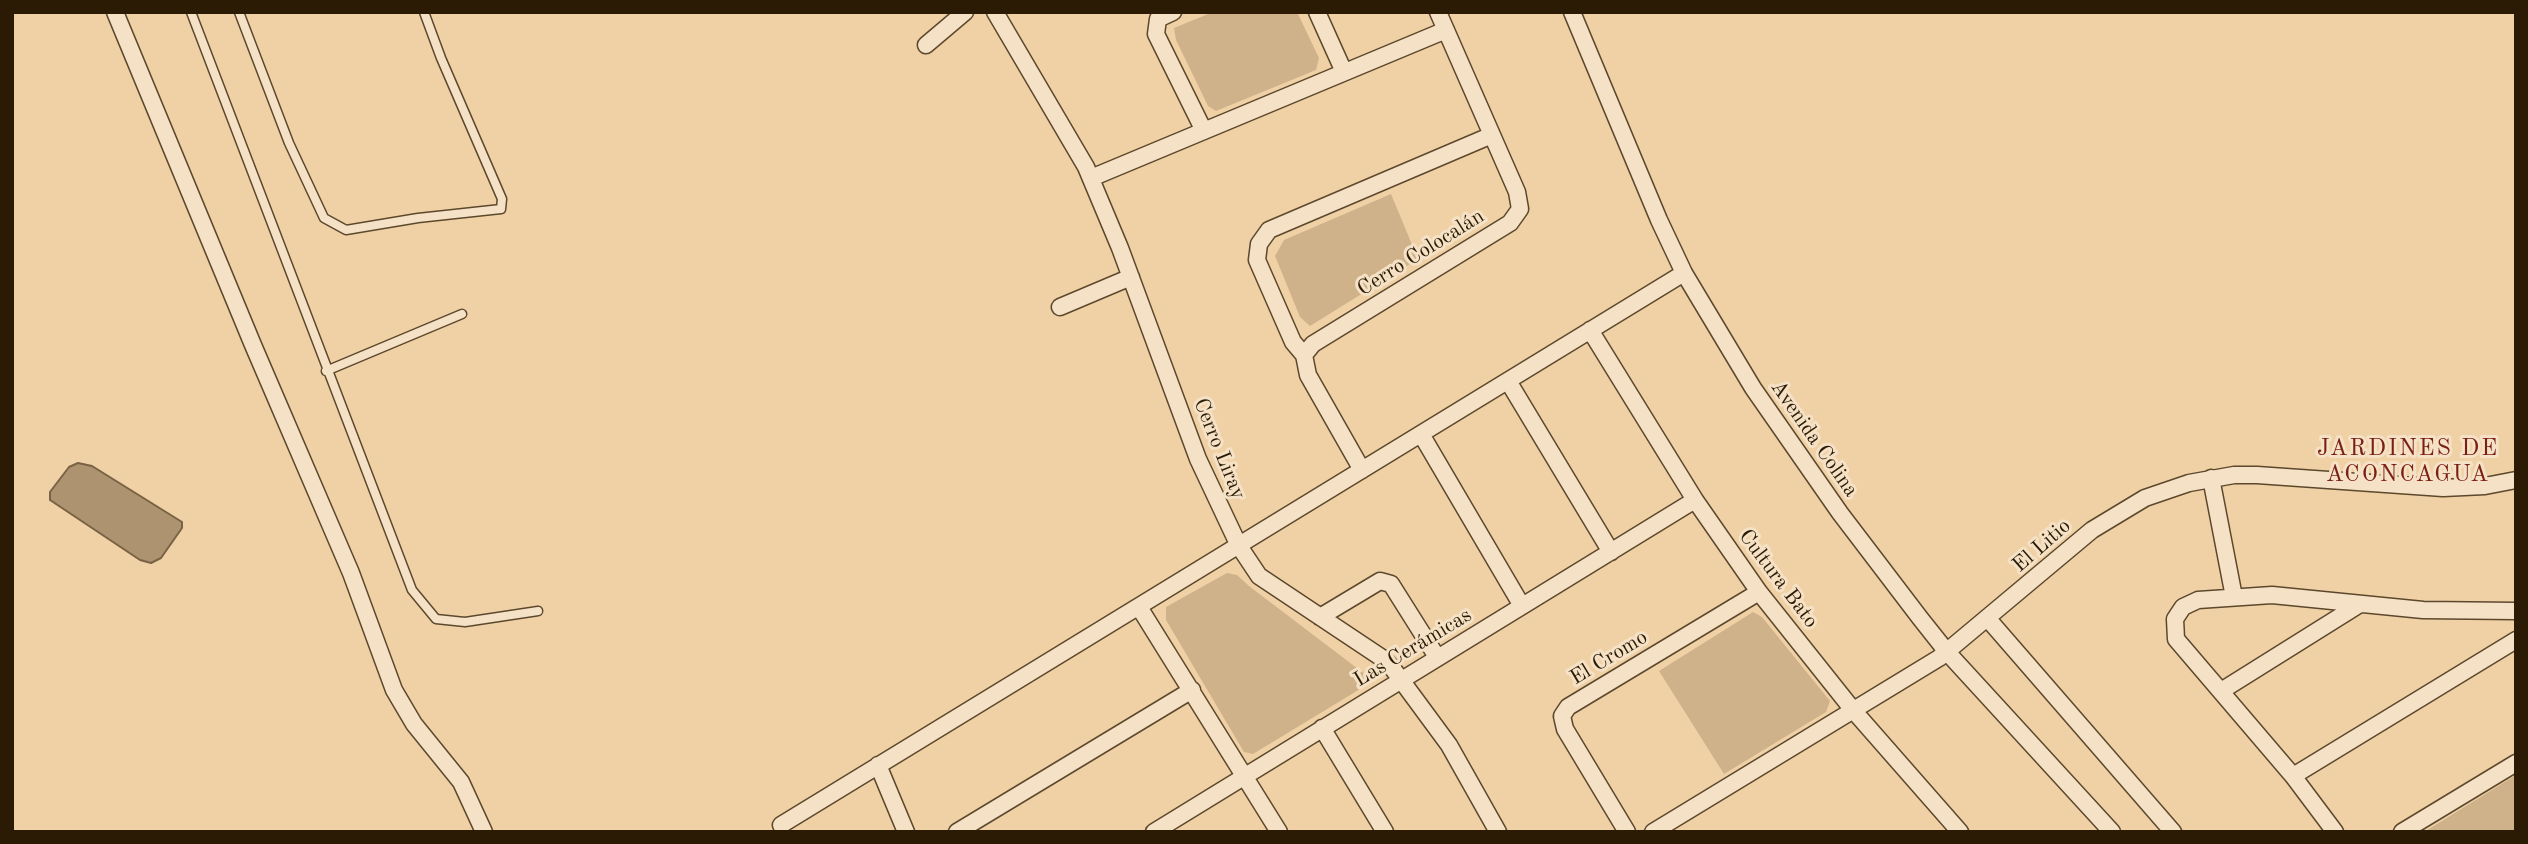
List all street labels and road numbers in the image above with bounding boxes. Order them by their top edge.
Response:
street label: Cerro Colocalán [1353,204,1489,302]
street label: Avenida Colina [1765,376,1863,502]
street label: Cerro Liray [1187,395,1251,503]
street label: El Litio [2008,514,2076,578]
street label: Cultura Bato [1733,525,1823,633]
street label: Las Cerámicas [1349,603,1477,693]
street label: El Cromo [1566,625,1652,691]

